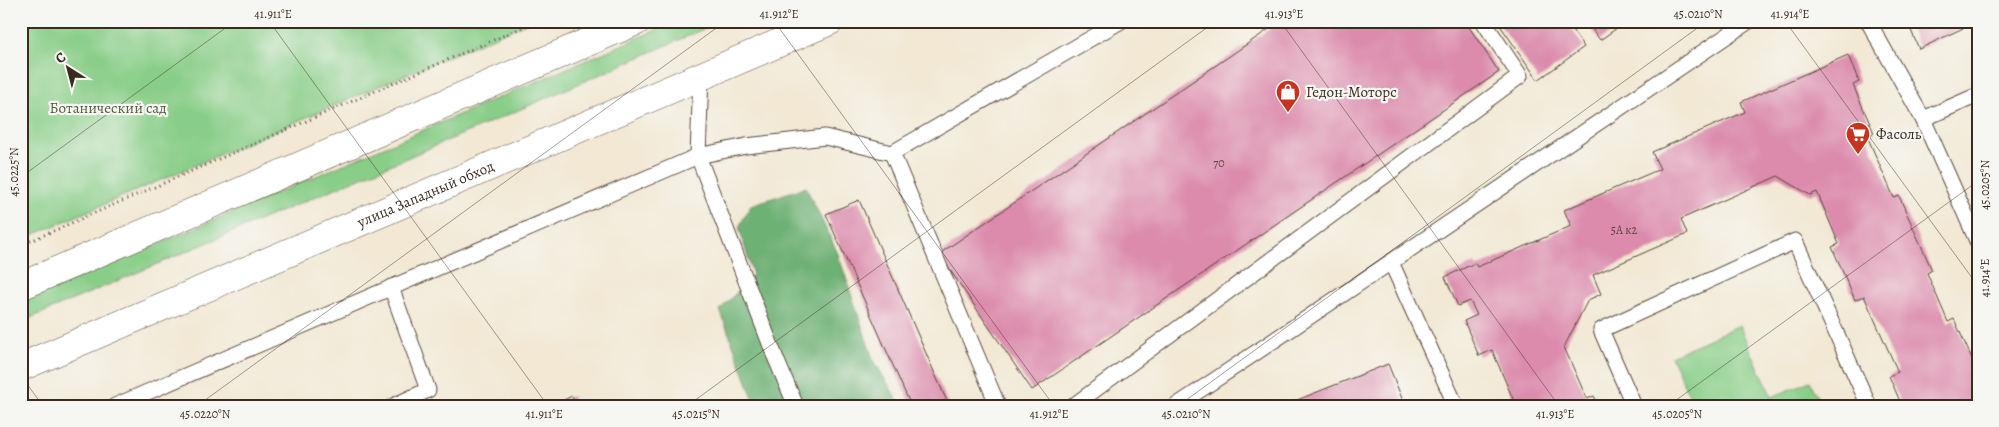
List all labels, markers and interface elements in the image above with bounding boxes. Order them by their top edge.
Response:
text: 41.911°E [254,6,292,22]
text: 41.912°E [759,6,799,22]
text: 41.913°E [1265,6,1303,22]
text: 45.0210°N [1673,6,1723,22]
text: 41.914°E [1771,6,1809,22]
north arrow [42,42,92,92]
text: С [52,47,70,68]
shop icon: Гедон-Моторс [1275,79,1301,113]
place label: Гедон-Моторс [1306,82,1397,102]
park label: Ботанический сад [49,98,167,118]
supermarket icon: Фасоль [1845,121,1871,155]
place label: Фасоль [1876,124,1922,144]
text: 45.0225°N [6,147,22,197]
house number: 70 [1213,155,1225,171]
street label: улица Западный обход [353,156,497,232]
text: 45.0205°N [1977,160,1993,210]
house number: 5А к2 [1611,222,1638,238]
text: 41.914°E [1977,259,1993,297]
text: 45.0220°N [180,406,231,422]
text: 41.911°E [525,406,563,422]
text: 45.0215°N [672,406,720,422]
text: 41.912°E [1029,406,1069,422]
text: 45.0210°N [1161,406,1211,422]
text: 41.913°E [1536,406,1574,422]
text: 45.0205°N [1652,406,1702,422]

